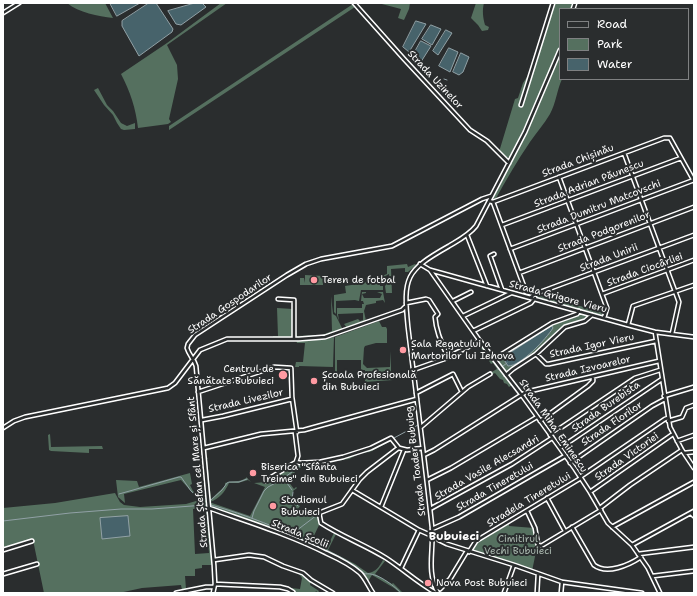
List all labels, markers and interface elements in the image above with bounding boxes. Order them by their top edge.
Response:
legend [559,8,689,80]
text: Road [597,16,627,32]
text: Park [597,36,623,52]
street label: Strada Uzinelor [405,48,465,112]
text: Water [597,56,632,72]
street label: Strada Chișinău [540,142,616,180]
street label: Strada Adrian Păunescu [533,158,645,210]
street label: Strada Dumitru Matcovschi [535,178,663,236]
street label: Strada Podgorenilor [556,209,652,255]
street label: Strada Unirii [578,241,640,275]
street label: Strada Ciocârliei [605,251,685,289]
street label: Strada Gospodarilor [186,271,274,337]
place label: Teren de fotbal [322,274,396,286]
marker: Teren de fotbal [309,275,319,285]
street label: Strada Grigore Vieru [508,278,608,316]
street label: Strada Igor Vieru [549,331,635,361]
place label: Sala Regatului a Martorilor lui Iehova [411,338,514,362]
marker: Sala Regatului a Martorilor lui Iehova [398,345,408,355]
street label: Strada Izvoarelor [544,353,632,385]
place label: Centrul de Sănătate Bubuieci [188,363,274,386]
marker: Centrul de Sănătate Bubuieci [277,369,289,381]
place label: Școala Profesională din Bubuieci [322,369,417,392]
marker: Școala Profesională din Bubuieci [309,376,319,386]
street label: Strada Mihai Eminescu [516,377,590,475]
street label: Strada Burebista [569,379,643,435]
street label: Strada Livezilor [207,387,285,415]
street label: Strada Ștefan cel Mare și Sfânt [185,396,211,548]
street label: Strada Florilor [579,399,645,449]
street label: Strada Toader Bubuiog [403,405,429,517]
street label: Strada Victoriei [593,430,661,484]
street label: Strada Vasile Alecsandri [433,433,541,503]
street label: Strada Tineretului [454,460,536,514]
place label: Biserica "Sfânta Treime" din Bubuieci [261,461,358,484]
marker: Biserica "Sfânta Treime" din Bubuieci [248,468,258,478]
street label: Stradela Tineretului [485,470,573,530]
place label: Stadionul Bubuieci [281,494,327,518]
marker: Stadionul Bubuieci [268,501,278,511]
street label: Strada Școlii [270,517,330,551]
district label: Bubuieci [429,530,479,544]
park label: Cimitirul Vechi Bubuieci [484,533,552,556]
place label: Nova Post Bubuieci [436,577,527,589]
marker: Nova Post Bubuieci [423,578,433,588]

